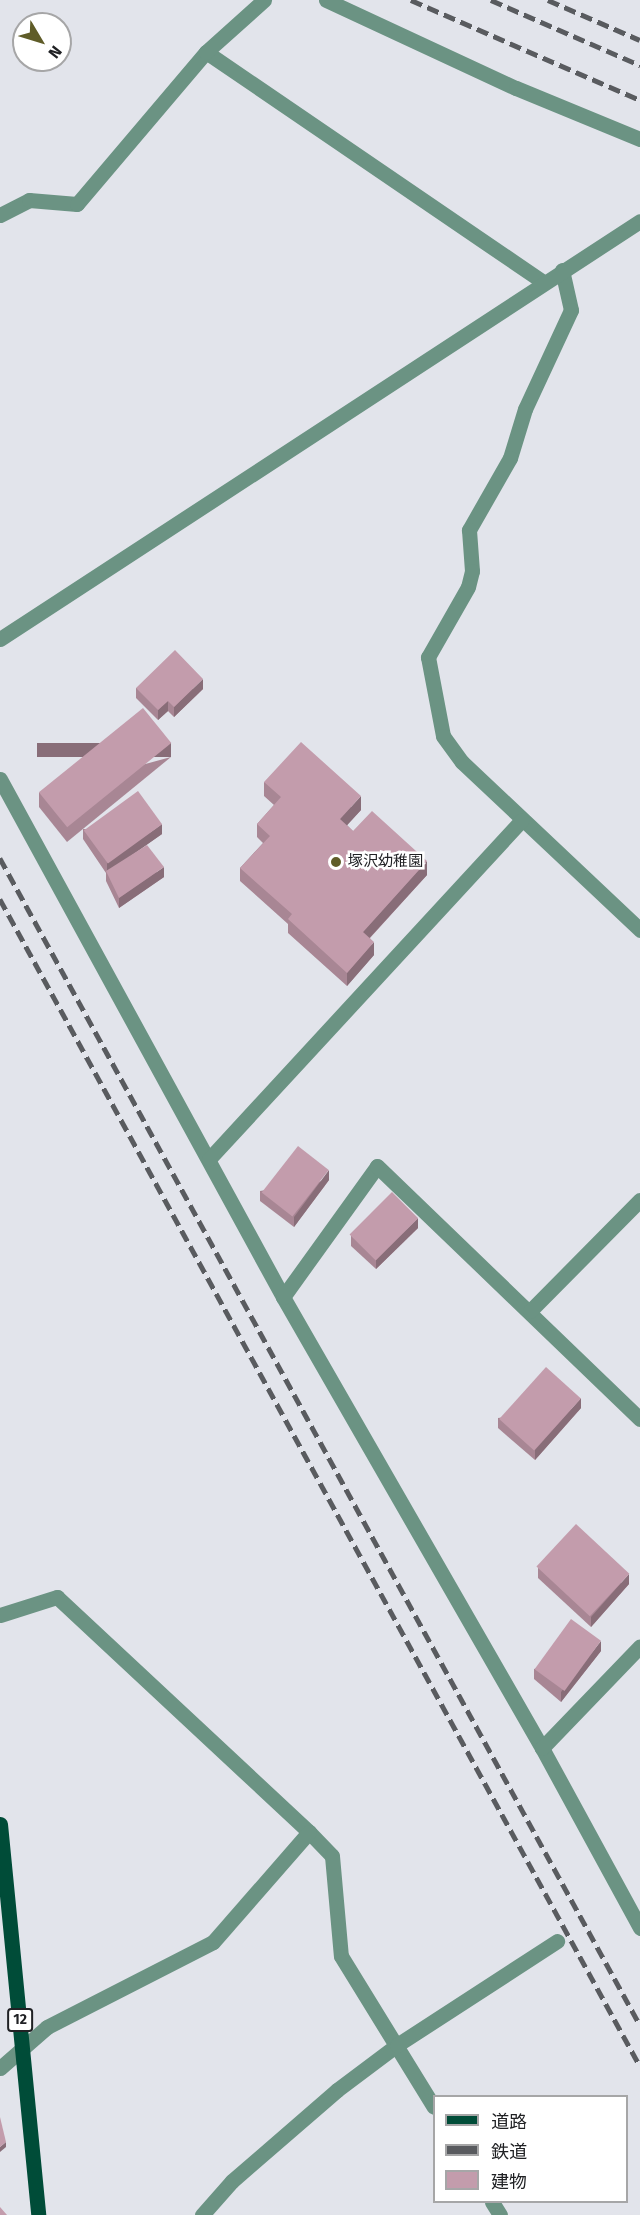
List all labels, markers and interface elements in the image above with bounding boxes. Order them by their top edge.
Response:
north arrow [12,12,72,72]
text: N [44,42,66,62]
place label: 塚沢幼稚園 [348,853,423,871]
marker: 塚沢幼稚園 [329,855,343,869]
road number: 12 [7,2009,34,2031]
legend [433,2095,628,2203]
text: 道路 [491,2111,527,2133]
text: 鉄道 [491,2141,527,2163]
text: 建物 [491,2171,527,2193]

